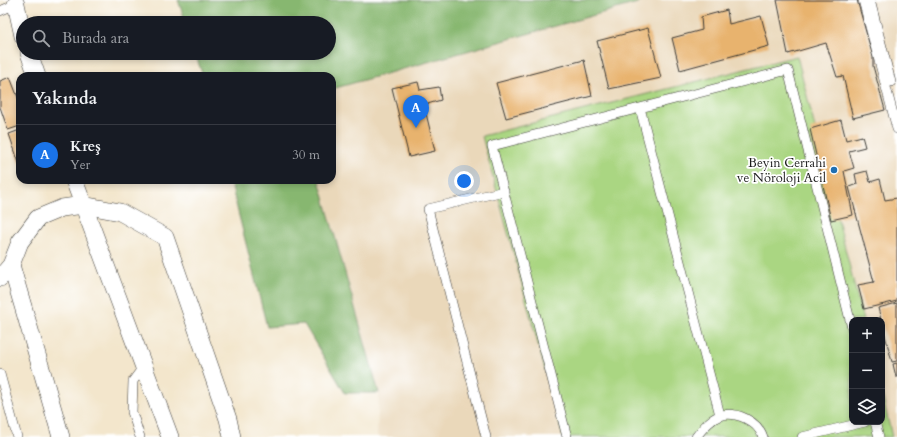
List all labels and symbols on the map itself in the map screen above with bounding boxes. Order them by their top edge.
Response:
pin: A [403,95,429,128]
place label: Beyin Cerrahi ve Nöroloji Acil [737,154,827,187]
marker: Beyin Cerrahi ve Nöroloji Acil [829,165,839,175]
your location [454,171,474,191]

